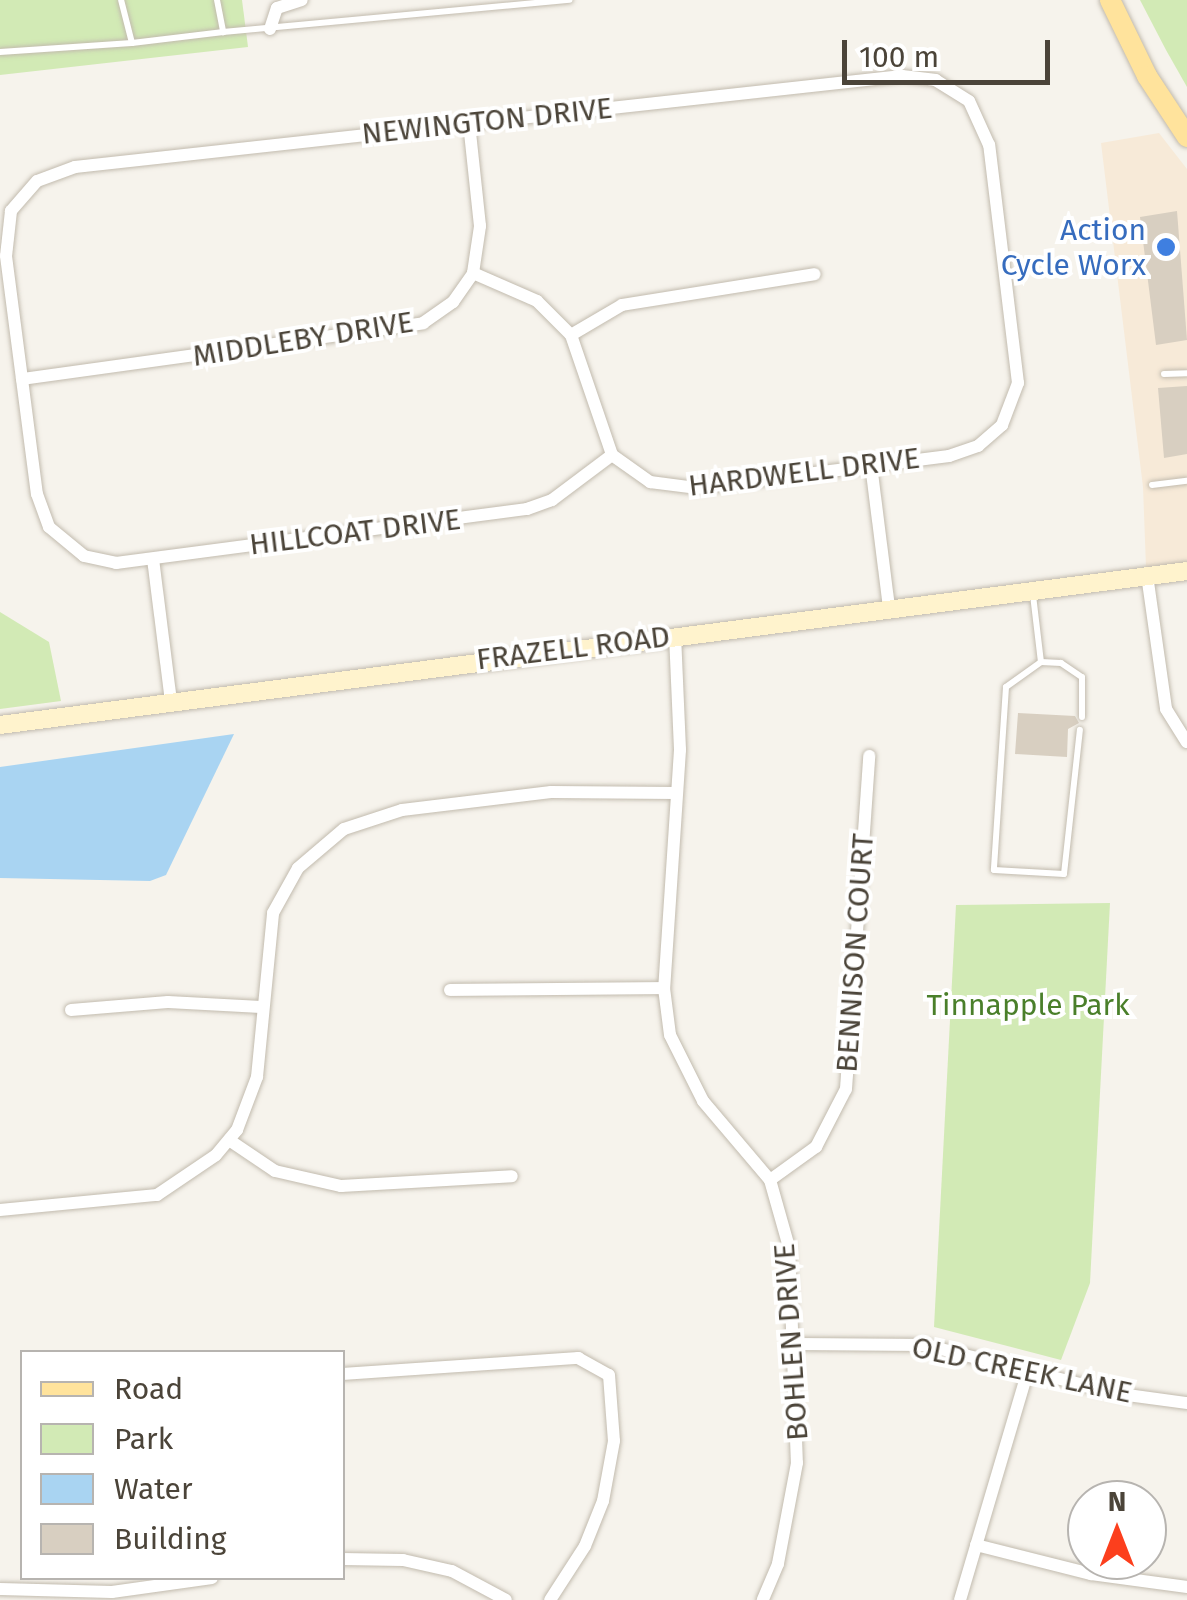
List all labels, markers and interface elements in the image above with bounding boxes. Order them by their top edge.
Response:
scale bar [847,20,1054,82]
text: 100 m [859,39,939,75]
street label: NEWINGTON DRIVE [360,90,614,152]
place label: Action Cycle Worx [1001,212,1146,282]
marker: Action Cycle Worx [1155,236,1177,258]
street label: MIDDLEBY DRIVE [190,304,416,374]
street label: HARDWELL DRIVE [686,440,922,504]
street label: HILLCOAT DRIVE [247,501,463,563]
street label: FRAZELL ROAD [474,618,672,678]
street label: BENNISON COURT [829,832,881,1074]
park label: Tinnapple Park [926,987,1130,1023]
street label: BOHLEN DRIVE [766,1242,816,1442]
street label: OLD CREEK LANE [909,1329,1135,1411]
legend [20,1350,345,1580]
text: Road [114,1371,183,1407]
text: Park [114,1421,173,1457]
text: Water [114,1471,193,1507]
north arrow [1067,1480,1167,1580]
text: N [1108,1485,1126,1518]
text: Building [114,1521,226,1557]

